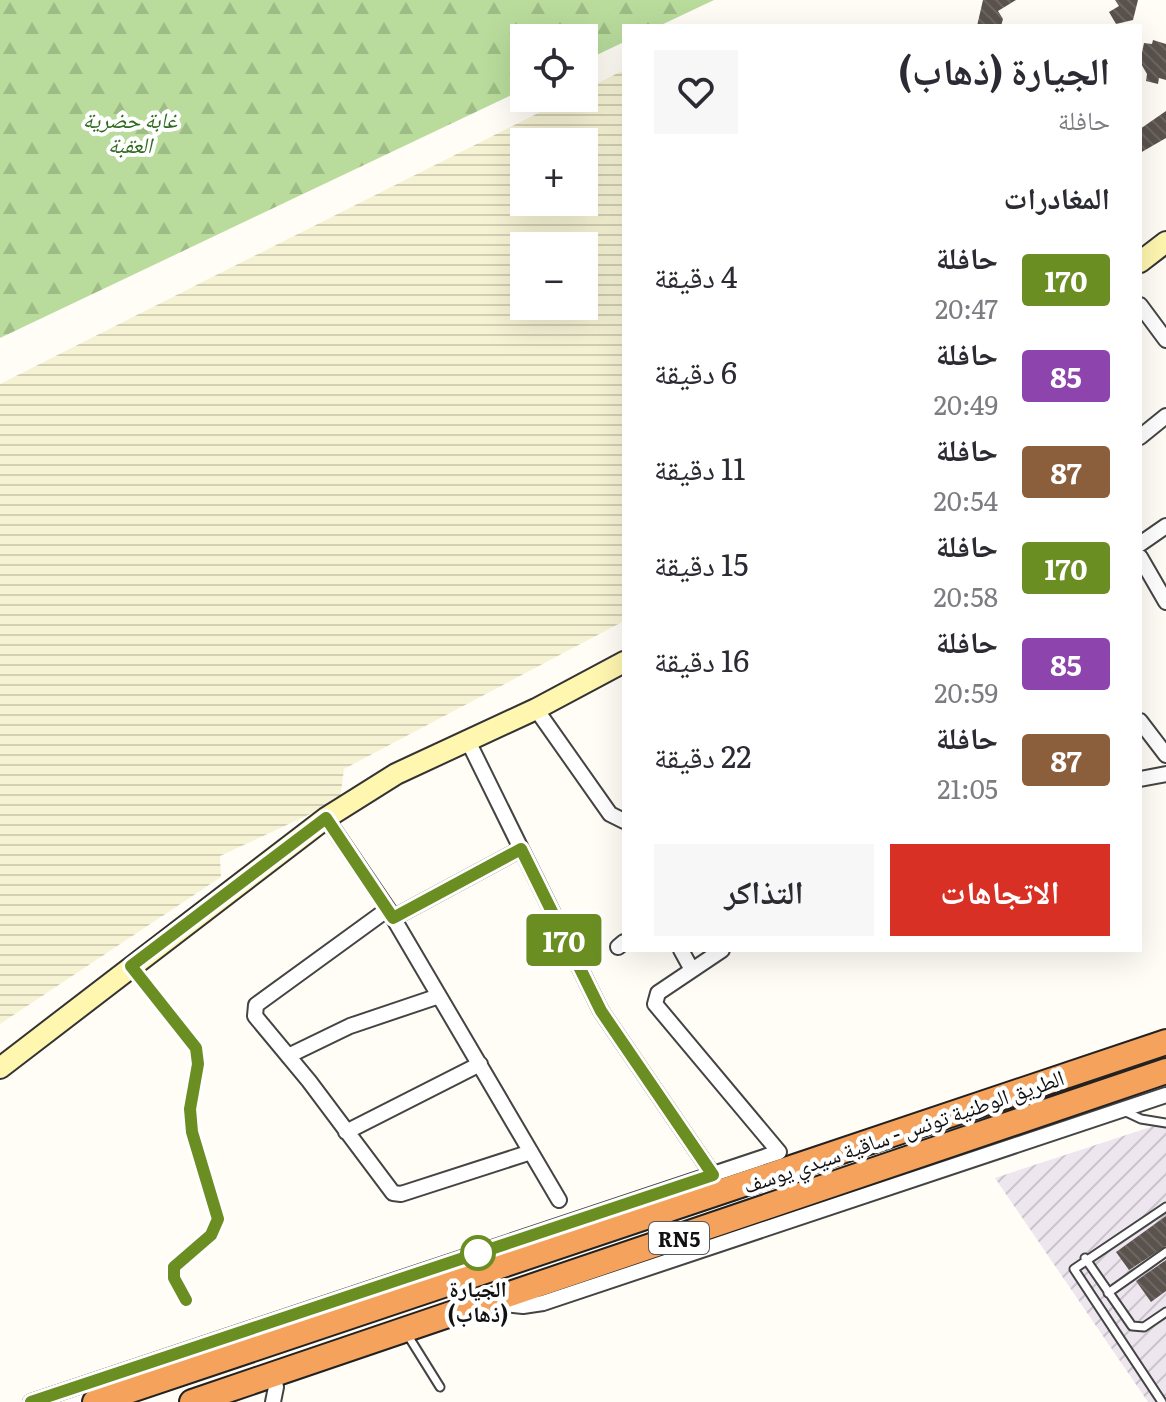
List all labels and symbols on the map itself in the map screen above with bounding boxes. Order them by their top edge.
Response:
park label: غابة حضرية العقبة [83,102,178,160]
line badge: 170 [518,914,610,966]
street label: الطريق الوطنية تونس - ساقية سيدي يوسف [738,1059,1069,1203]
road number: RN5 [649,1222,709,1254]
marker: الجيارة (ذهاب) [461,1236,495,1270]
place label: الجيارة (ذهاب) [448,1271,508,1329]

